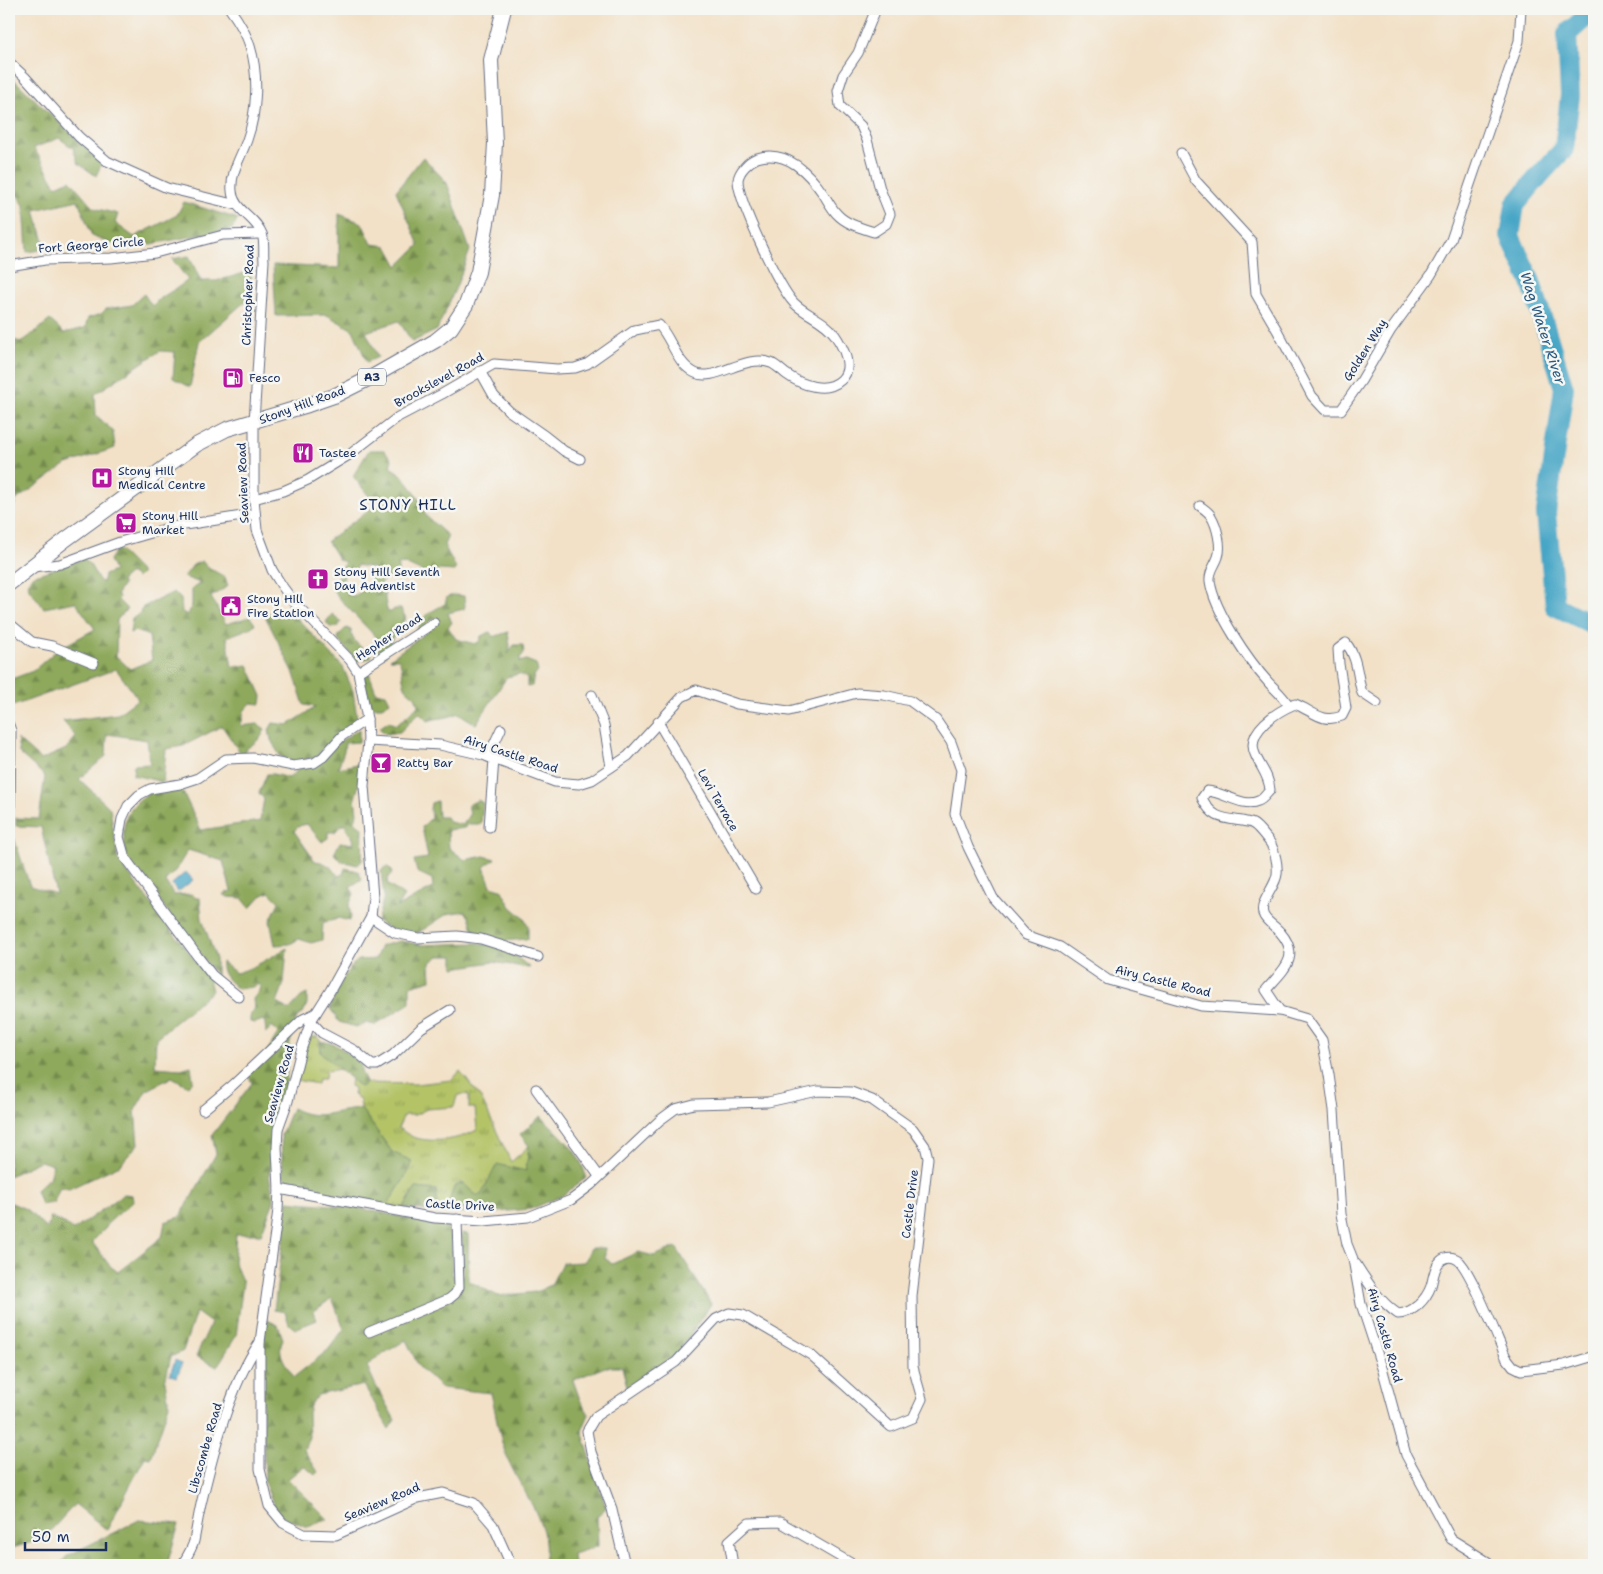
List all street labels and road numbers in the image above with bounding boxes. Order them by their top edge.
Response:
street label: Fort George Circle [38,233,145,257]
street label: Christopher Road [238,244,258,346]
street label: Golden Way [1340,316,1391,384]
street label: Brookslevel Road [391,349,487,411]
road number: A3 [358,368,386,386]
street label: Stony Hill Road [257,382,348,428]
street label: Seaview Road [234,442,252,524]
street label: Hepher Road [353,609,425,664]
street label: Airy Castle Road [462,731,561,777]
street label: Levi Terrace [694,766,742,834]
street label: Airy Castle Road [1113,961,1213,1001]
street label: Seaview Road [260,1042,298,1125]
street label: Castle Drive [898,1168,922,1239]
street label: Castle Drive [425,1195,495,1215]
street label: Airy Castle Road [1364,1286,1406,1385]
street label: Libscombe Road [184,1400,226,1495]
street label: Seaview Road [342,1479,423,1525]

